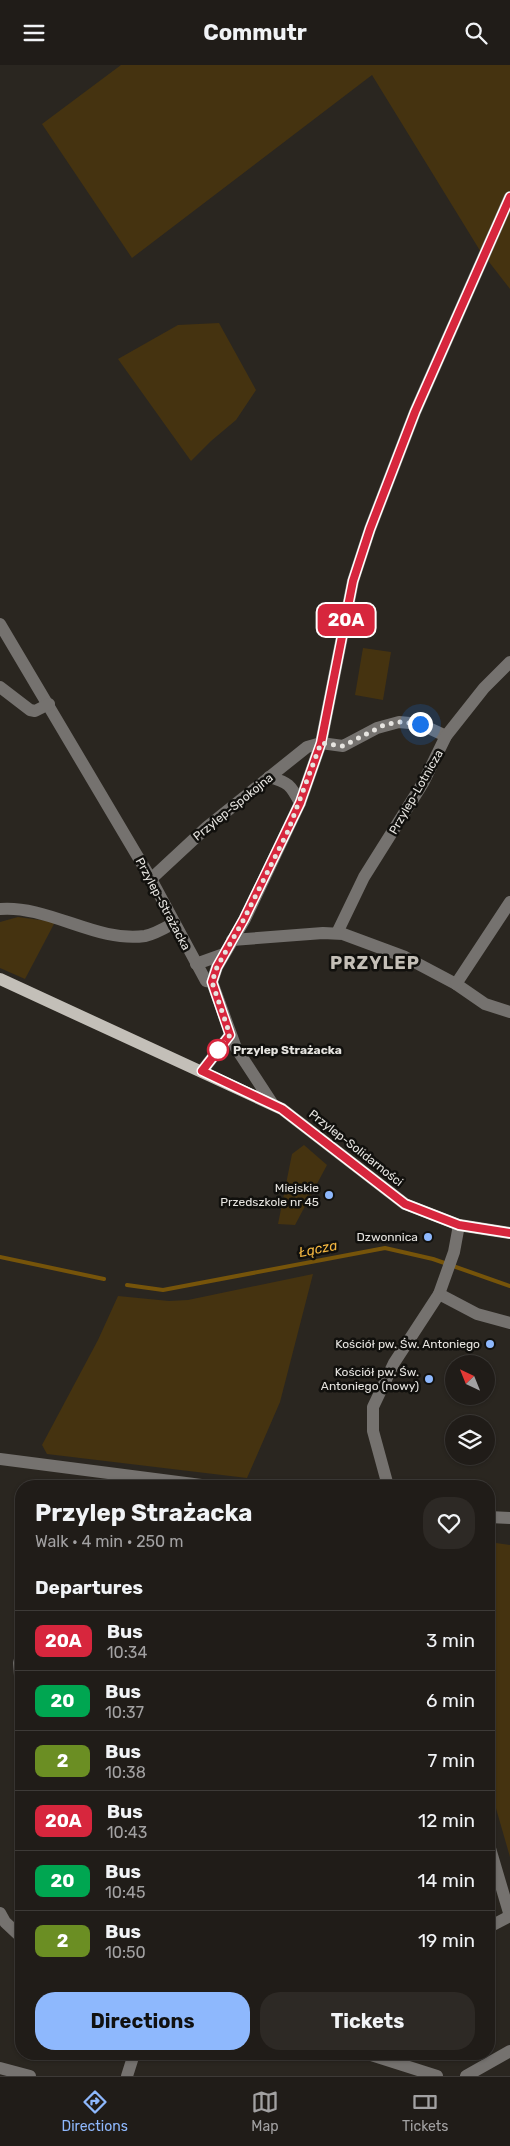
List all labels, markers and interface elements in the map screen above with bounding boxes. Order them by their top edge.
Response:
icon: menu [20,19,48,47]
text: Commutr [203,19,307,46]
icon: search [462,19,490,47]
line badge: 20A [317,604,375,636]
text: 20A [328,609,364,631]
your location [408,712,433,737]
street label: Przylep-Lotnicza [386,747,446,837]
street label: Przylep-Spokojna [190,771,276,843]
street label: Przylep-Strażacka [133,855,193,953]
district label: PRZYLEP [330,952,420,974]
marker: Przylep Strażacka [207,1039,229,1061]
place label: Przylep Strażacka [233,1043,342,1057]
street label: Przylep-Solidarności [306,1107,406,1189]
place label: Miejskie Przedszkole nr 45 [220,1181,319,1209]
marker: Miejskie Przedszkole nr 45 [323,1189,335,1201]
place label: Dzwonnica [357,1230,418,1244]
marker: Dzwonnica [422,1231,434,1243]
water label: Łącza [297,1237,339,1261]
place label: Kościół pw. Św. Antoniego [335,1337,480,1351]
marker: Kościół pw. Św. Antoniego [484,1338,496,1350]
north arrow [445,1355,495,1405]
map controls [445,1355,495,1465]
place label: Kościół pw. Św. Antoniego (nowy) [321,1365,419,1393]
marker: Kościół pw. Św. Antoniego (nowy) [423,1373,435,1385]
button: layers [445,1415,495,1465]
button: heart [423,1497,475,1549]
text: Przylep Strażacka [35,1499,252,1527]
text: Walk · 4 min · 250 m [35,1532,183,1551]
text: Departures [35,1576,143,1599]
text: Bus [107,1620,143,1643]
text: 3 min [426,1629,475,1652]
text: 20A [45,1630,82,1652]
text: 10:34 [107,1643,147,1662]
text: Bus [105,1680,141,1703]
text: 6 min [426,1689,475,1712]
text: 20 [51,1690,74,1712]
text: 10:37 [105,1703,144,1722]
text: Bus [105,1740,141,1763]
text: 7 min [428,1749,475,1772]
text: 2 [57,1750,68,1772]
text: 10:38 [105,1763,146,1782]
text: Bus [107,1800,143,1823]
text: 12 min [418,1809,475,1832]
text: 20A [45,1810,82,1832]
text: 10:43 [107,1823,147,1842]
text: Bus [105,1860,141,1883]
text: 14 min [417,1869,475,1892]
text: 20 [51,1870,74,1892]
text: 10:45 [105,1883,146,1902]
text: Bus [105,1920,141,1943]
text: 19 min [418,1929,475,1952]
text: 2 [57,1930,68,1952]
text: 10:50 [105,1943,146,1962]
button: Directions [35,1992,250,2050]
button: Tickets [260,1992,475,2050]
tab: Directions [62,2088,128,2135]
tab: Map [251,2088,279,2135]
tab: Tickets [402,2088,448,2135]

